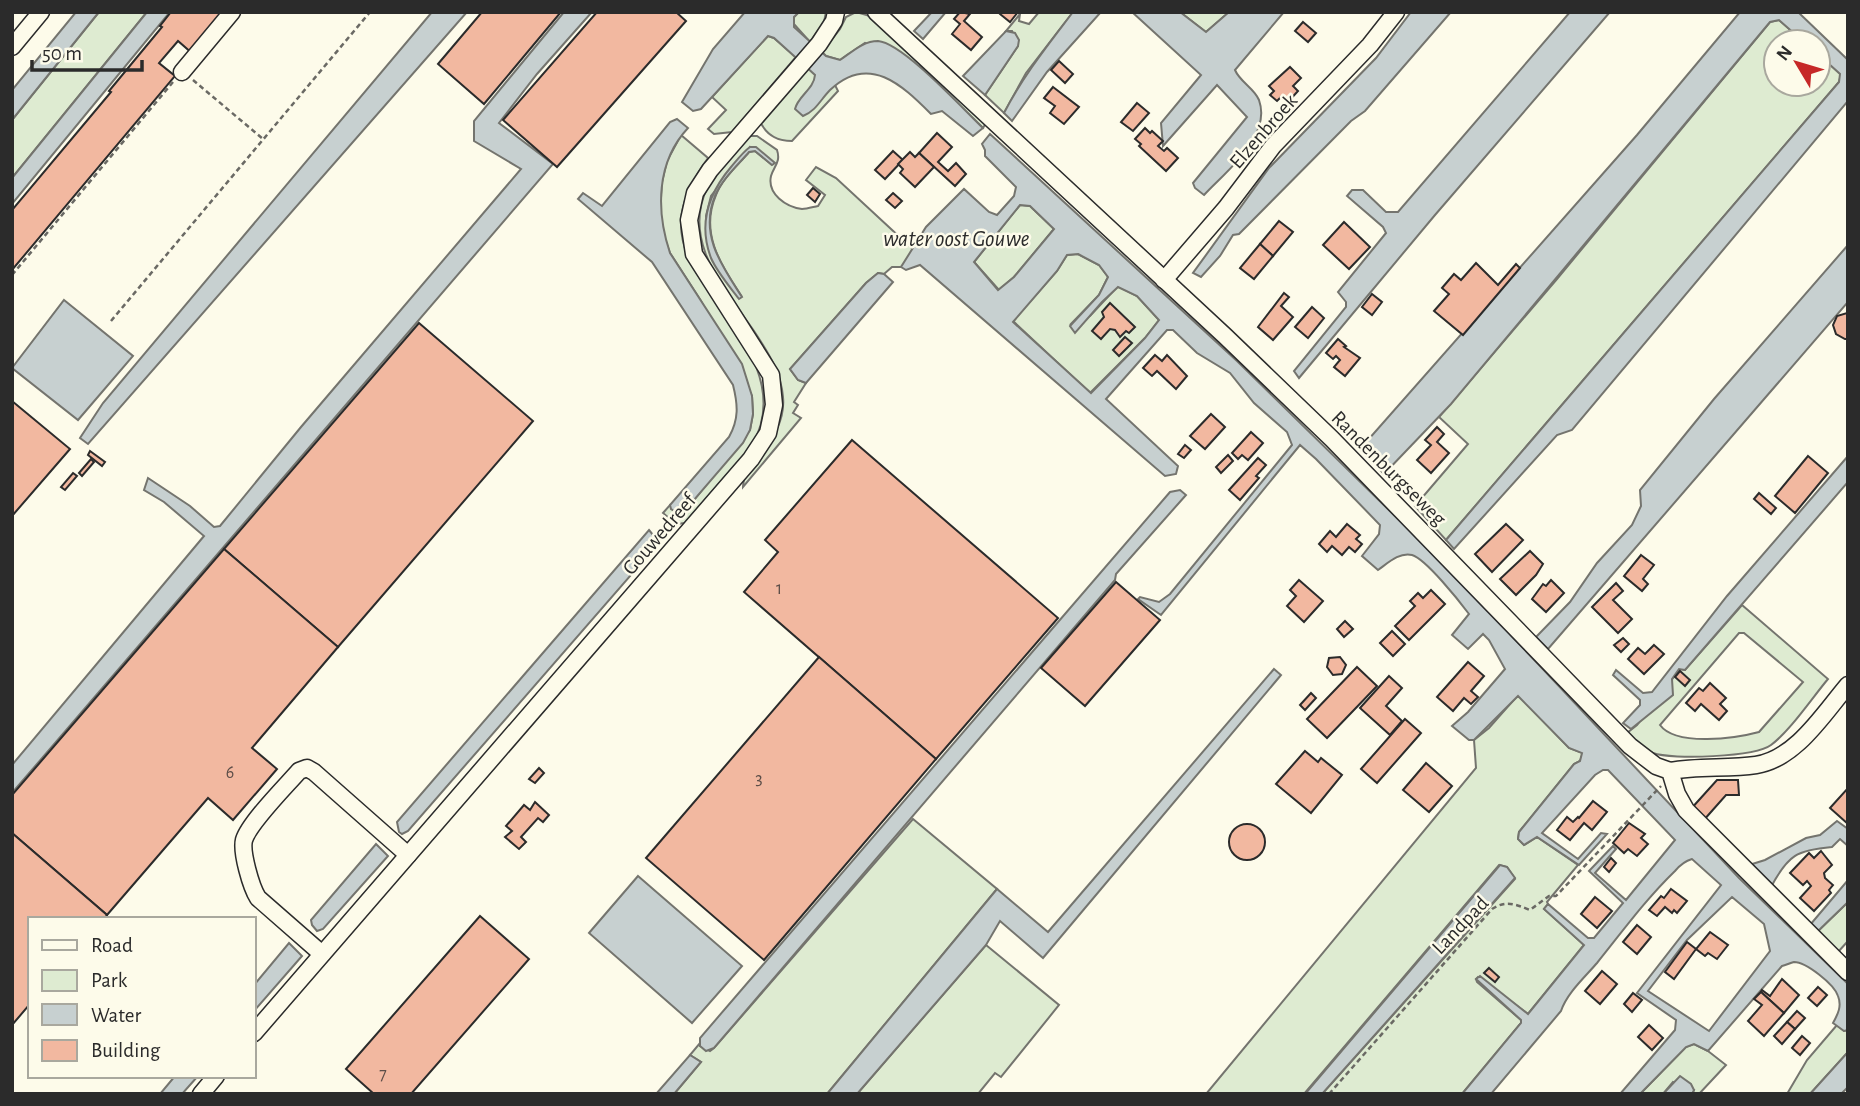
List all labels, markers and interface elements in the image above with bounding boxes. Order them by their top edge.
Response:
scale bar [32,28,142,72]
north arrow [1762,28,1832,98]
text: N [1773,42,1796,65]
text: 50 m [42,43,82,64]
street label: Elzenbroek [1226,90,1301,173]
water label: water oost Gouwe [883,228,1030,251]
street label: Randenburgseweg [1327,407,1450,530]
street label: Gouwedreef [619,489,701,579]
house number: 1 [776,580,782,598]
house number: 6 [226,764,234,782]
house number: 3 [755,770,763,788]
street label: Landpad [1428,892,1493,958]
legend [28,917,256,1078]
text: Road [91,935,133,956]
text: Park [91,970,128,991]
text: Water [91,1005,141,1026]
text: Building [91,1040,161,1061]
house number: 7 [379,1066,387,1084]

